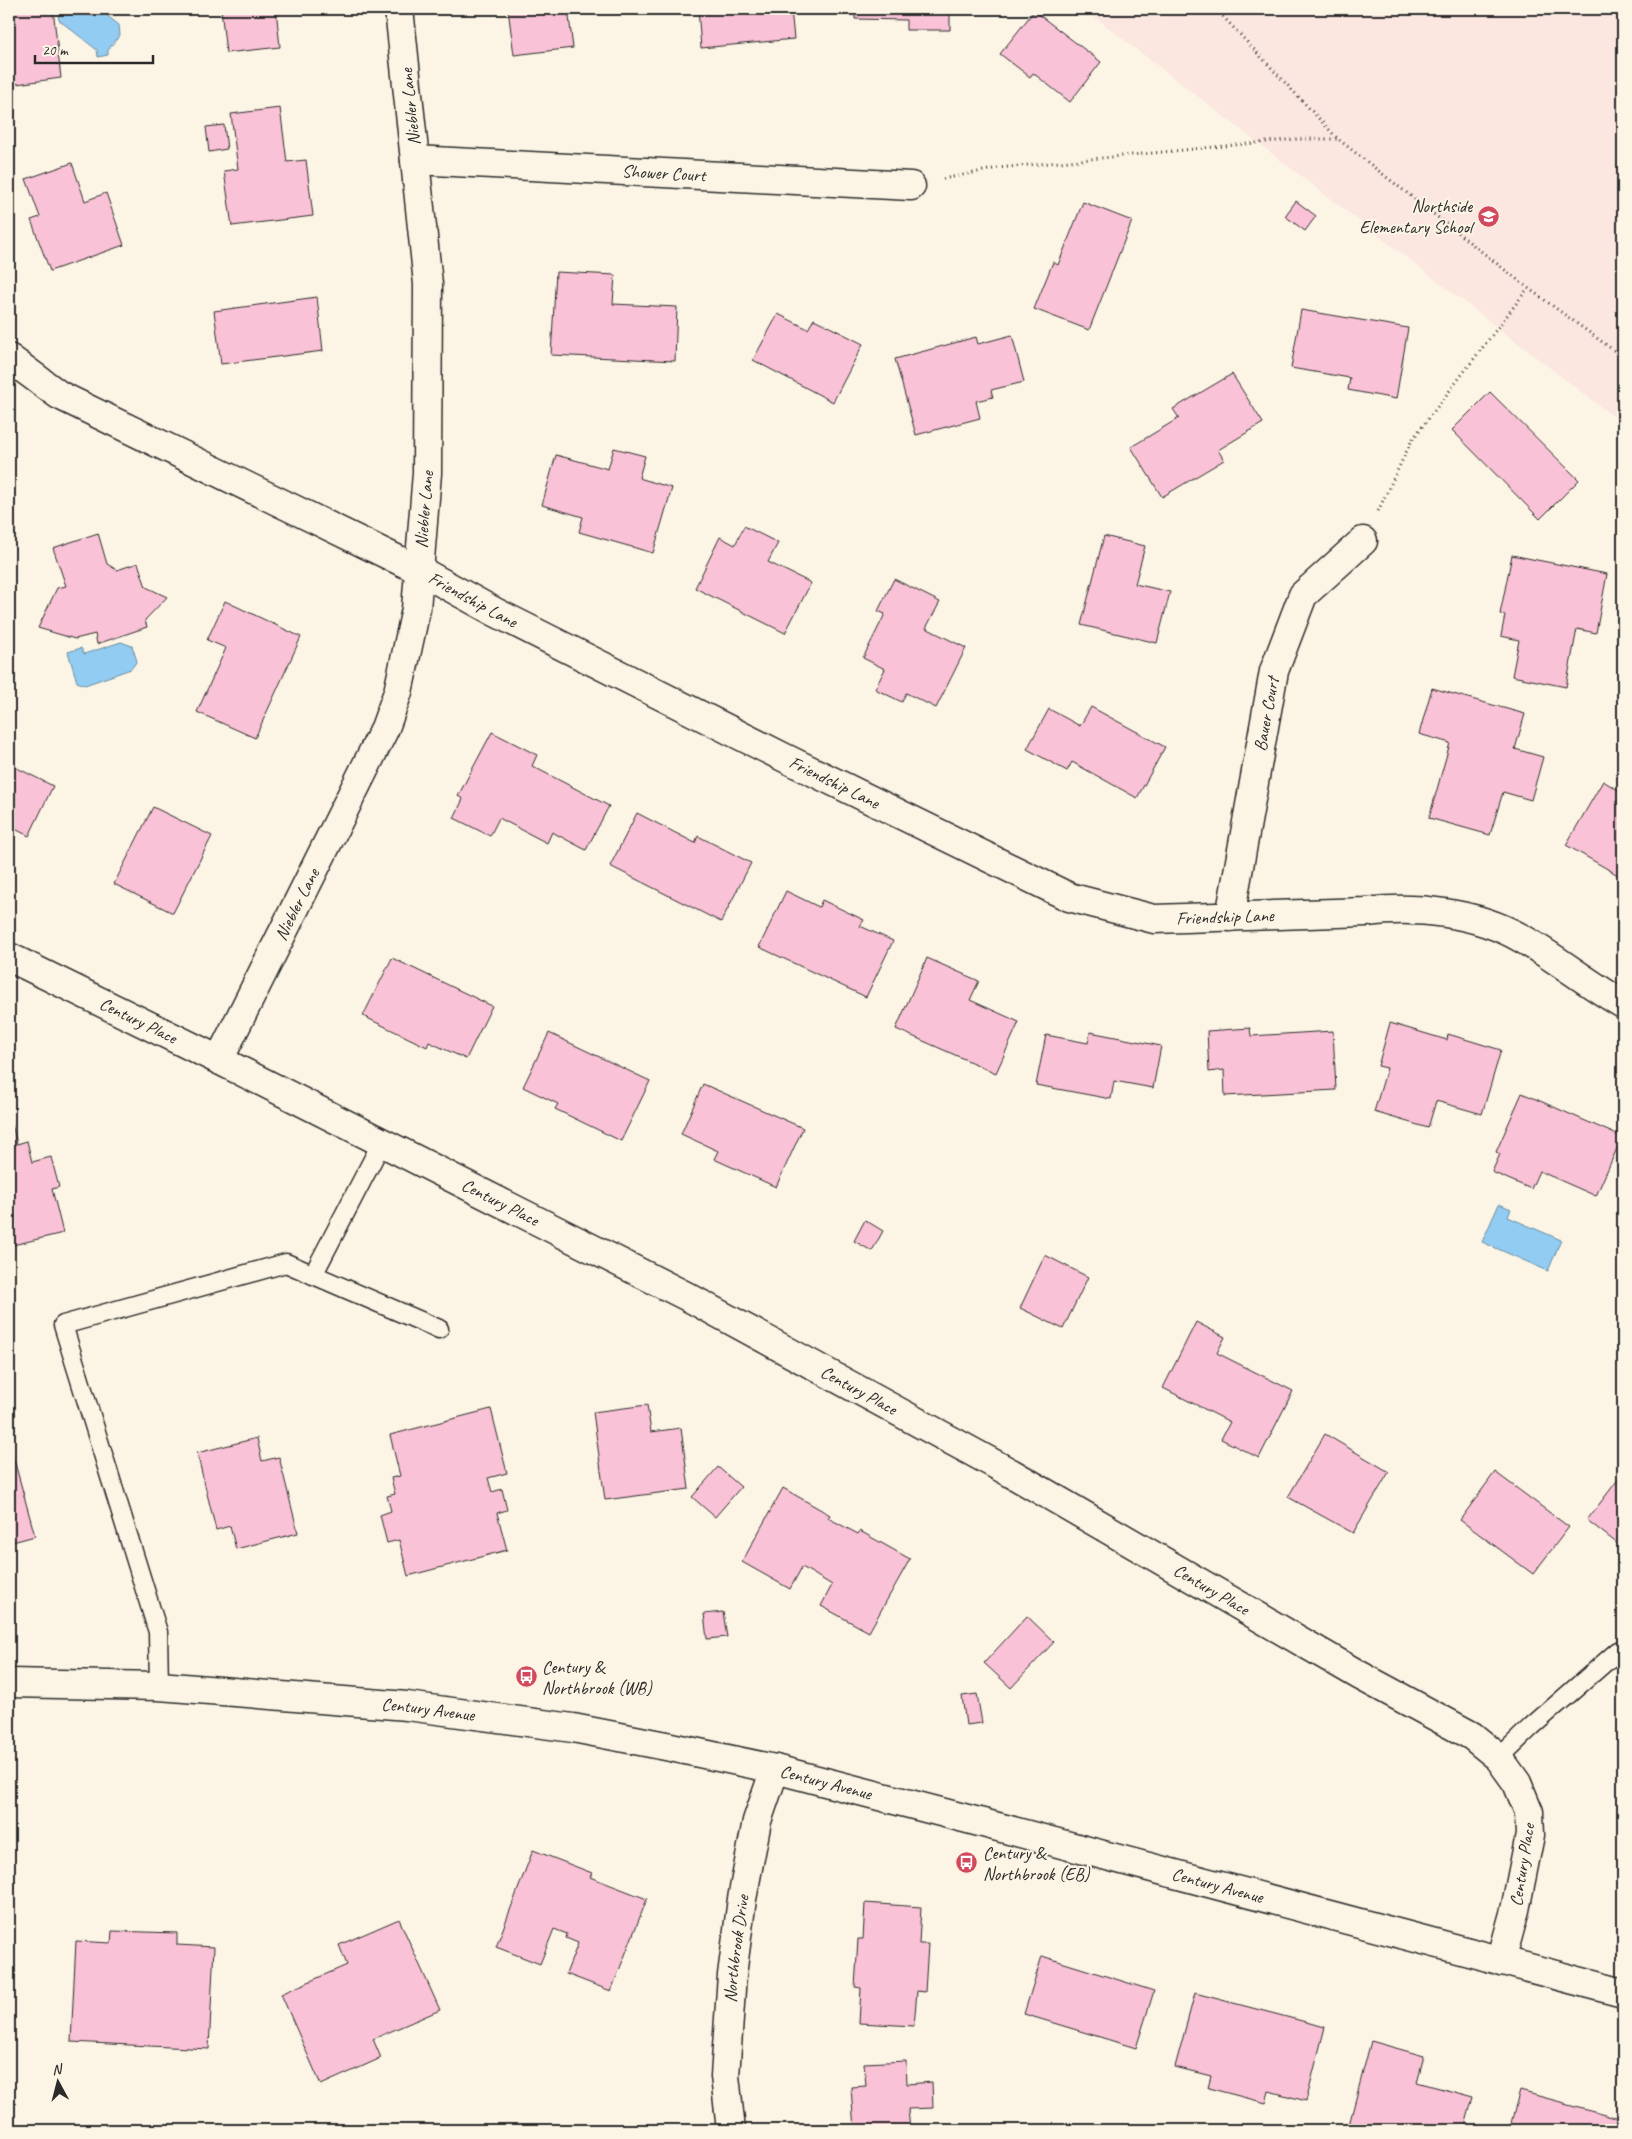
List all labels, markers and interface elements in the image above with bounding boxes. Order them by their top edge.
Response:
scale bar [35,32,152,64]
text: 20 m [42,41,69,60]
street label: Niebler Lane [395,66,425,147]
street label: Shower Court [621,160,708,186]
place label: Northside Elementary School [1360,195,1475,238]
school or university icon: Northside Elementary School [1476,204,1500,228]
street label: Niebler Lane [410,469,438,549]
street label: Friendship Lane [425,567,522,633]
street label: Bauer Court [1249,672,1284,753]
street label: Friendship Lane [786,751,884,814]
street label: Niebler Lane [270,864,324,944]
street label: Friendship Lane [1176,904,1275,929]
street label: Century Place [96,992,182,1049]
street label: Century Place [458,1173,543,1231]
street label: Century Place [817,1360,902,1420]
street label: Century Place [1170,1559,1254,1620]
place label: Century & Northbrook (WB) [542,1656,653,1699]
bus stop icon: Century & Northbrook (WB) [514,1665,538,1689]
street label: Century Avenue [381,1693,477,1726]
street label: Century Avenue [778,1760,875,1805]
street label: Century Place [1505,1821,1540,1908]
place label: Century & Northbrook (EB) [983,1842,1091,1885]
bus stop icon: Century & Northbrook (EB) [955,1851,979,1875]
street label: Century Avenue [1169,1863,1267,1908]
street label: Northbrook Drive [719,1892,754,2003]
north arrow [32,2056,82,2106]
text: N [51,2060,64,2079]

